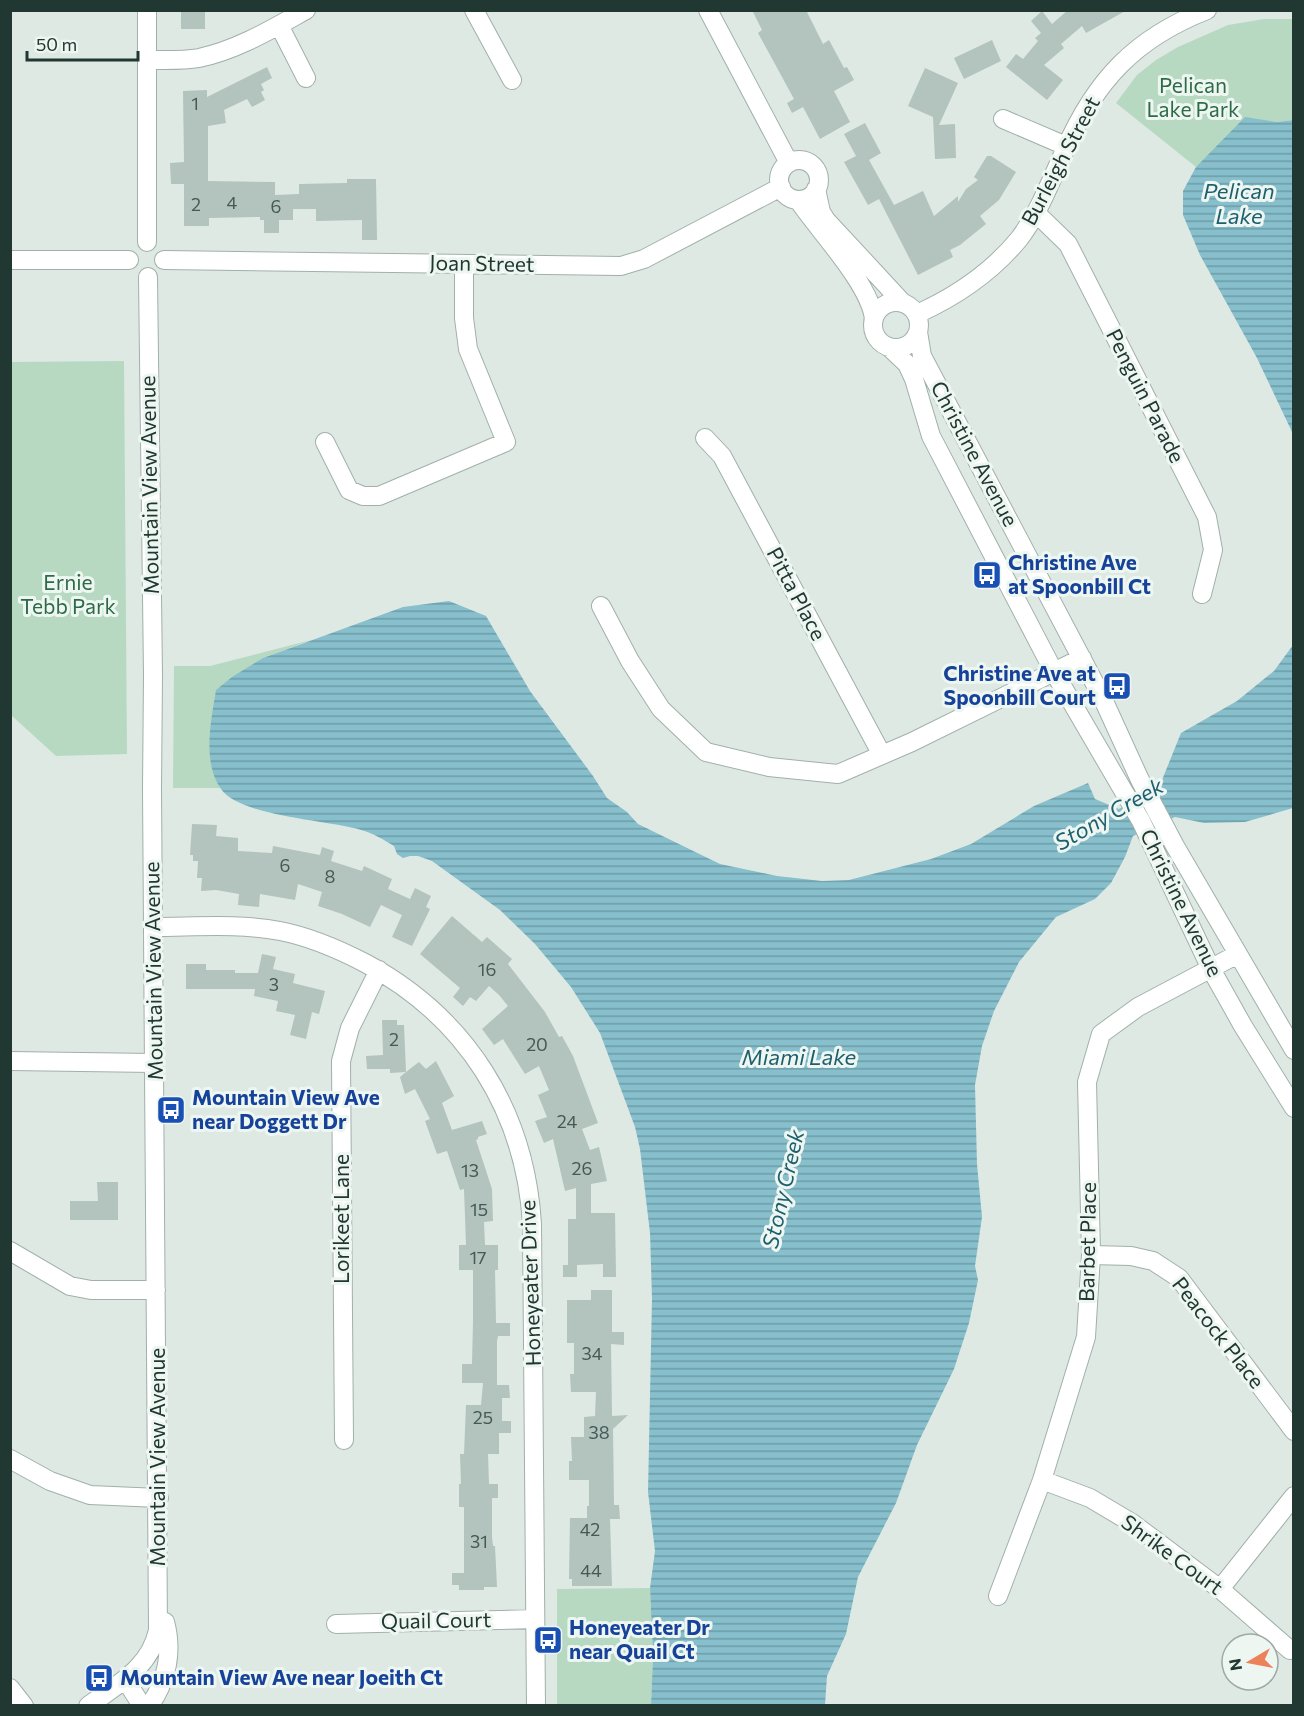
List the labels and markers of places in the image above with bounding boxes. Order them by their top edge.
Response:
place label: Christine Ave at Spoonbill Ct [1008,549,1151,598]
bus stop icon: Christine Ave at Spoonbill Ct [971,559,1003,591]
place label: Christine Ave at Spoonbill Court [943,660,1096,709]
bus stop icon: Christine Ave at Spoonbill Court [1101,670,1133,702]
place label: Mountain View Ave near Doggett Dr [192,1084,380,1133]
bus stop icon: Mountain View Ave near Doggett Dr [155,1094,187,1126]
place label: Honeyeater Dr near Quail Ct [569,1614,710,1663]
bus stop icon: Honeyeater Dr near Quail Ct [532,1624,564,1656]
bus stop icon: Mountain View Ave near Joeith Ct [83,1662,115,1694]
place label: Mountain View Ave near Joeith Ct [120,1664,443,1689]

